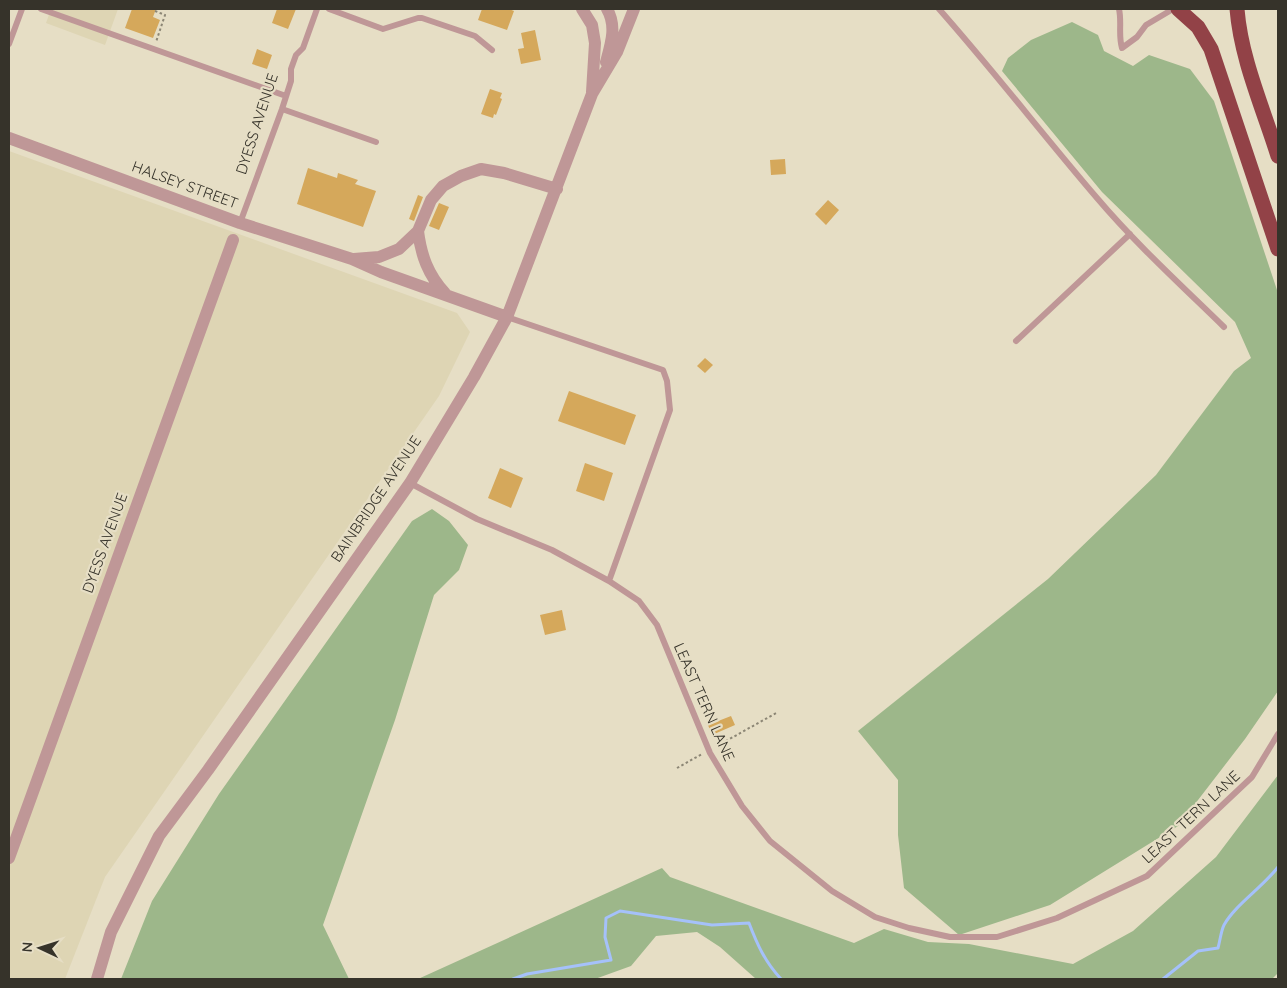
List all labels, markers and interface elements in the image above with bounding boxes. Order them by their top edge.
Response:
street label: DYESS AVENUE [231,71,282,177]
street label: HALSEY STREET [130,157,241,213]
street label: BAINBRIDGE AVENUE [326,432,425,566]
street label: DYESS AVENUE [78,490,131,596]
street label: LEAST TERN LANE [670,640,739,764]
street label: LEAST TERN LANE [1138,766,1244,867]
north arrow [15,923,65,973]
text: N [18,941,36,953]

